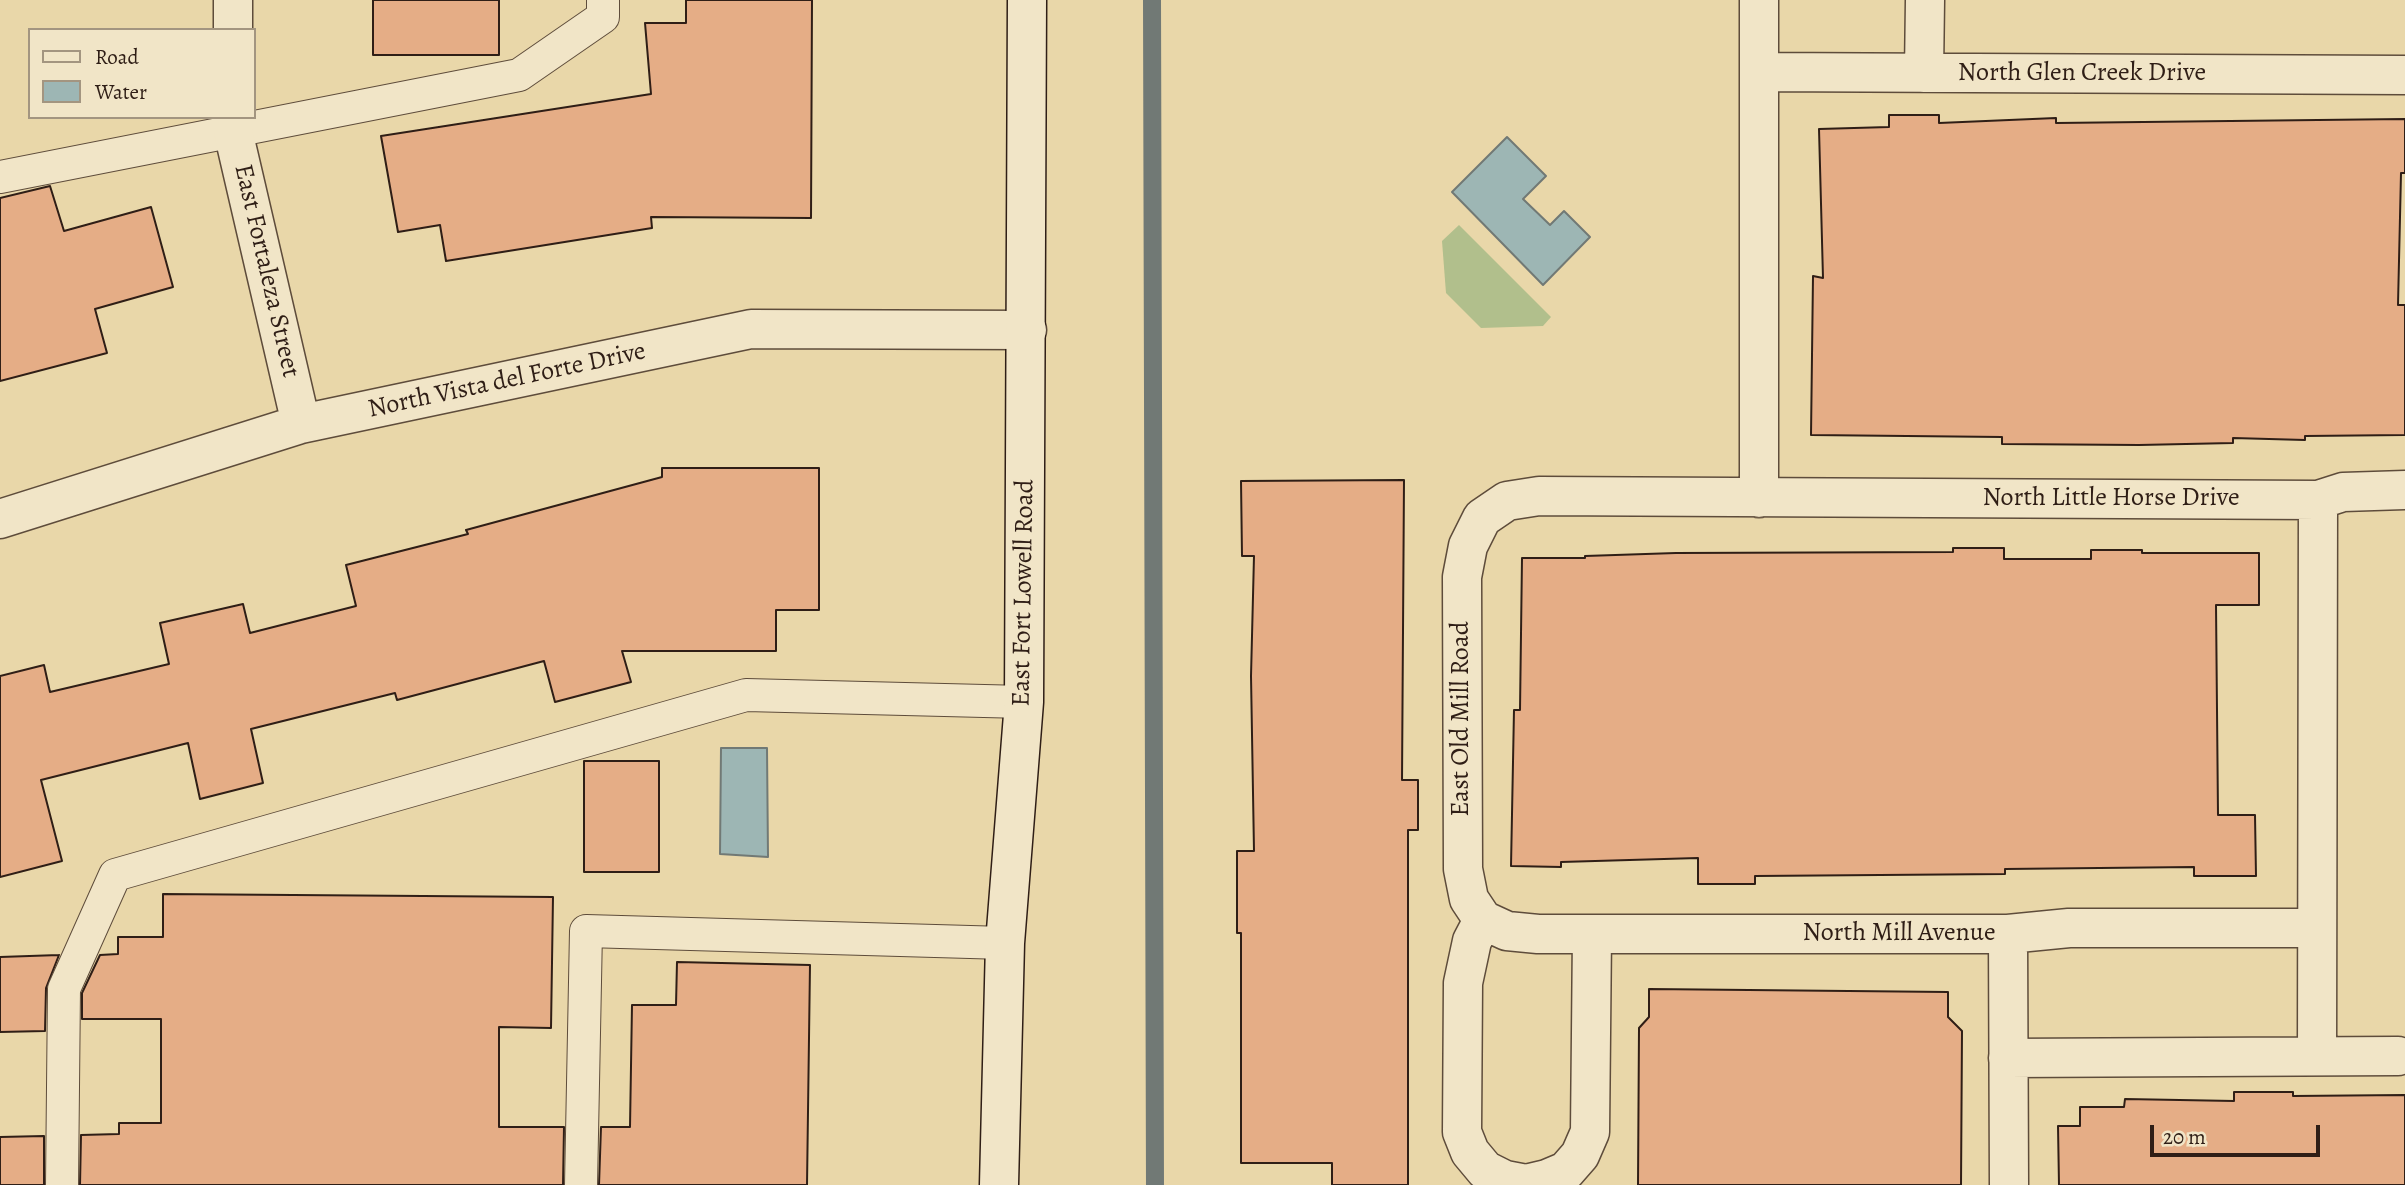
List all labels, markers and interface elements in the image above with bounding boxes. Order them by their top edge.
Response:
legend [28,28,256,119]
text: Road [95,43,139,71]
street label: North Glen Creek Drive [1958,58,2206,90]
text: Water [95,78,147,106]
street label: East Fortaleza Street [226,161,306,381]
street label: North Vista del Forte Drive [365,336,649,426]
street label: East Fort Lowell Road [1006,479,1042,707]
street label: North Little Horse Drive [1982,483,2240,515]
street label: East Old Mill Road [1446,621,1478,817]
street label: North Mill Avenue [1802,918,1996,950]
scale bar [2153,1112,2323,1156]
text: 20 m [2163,1123,2206,1151]

